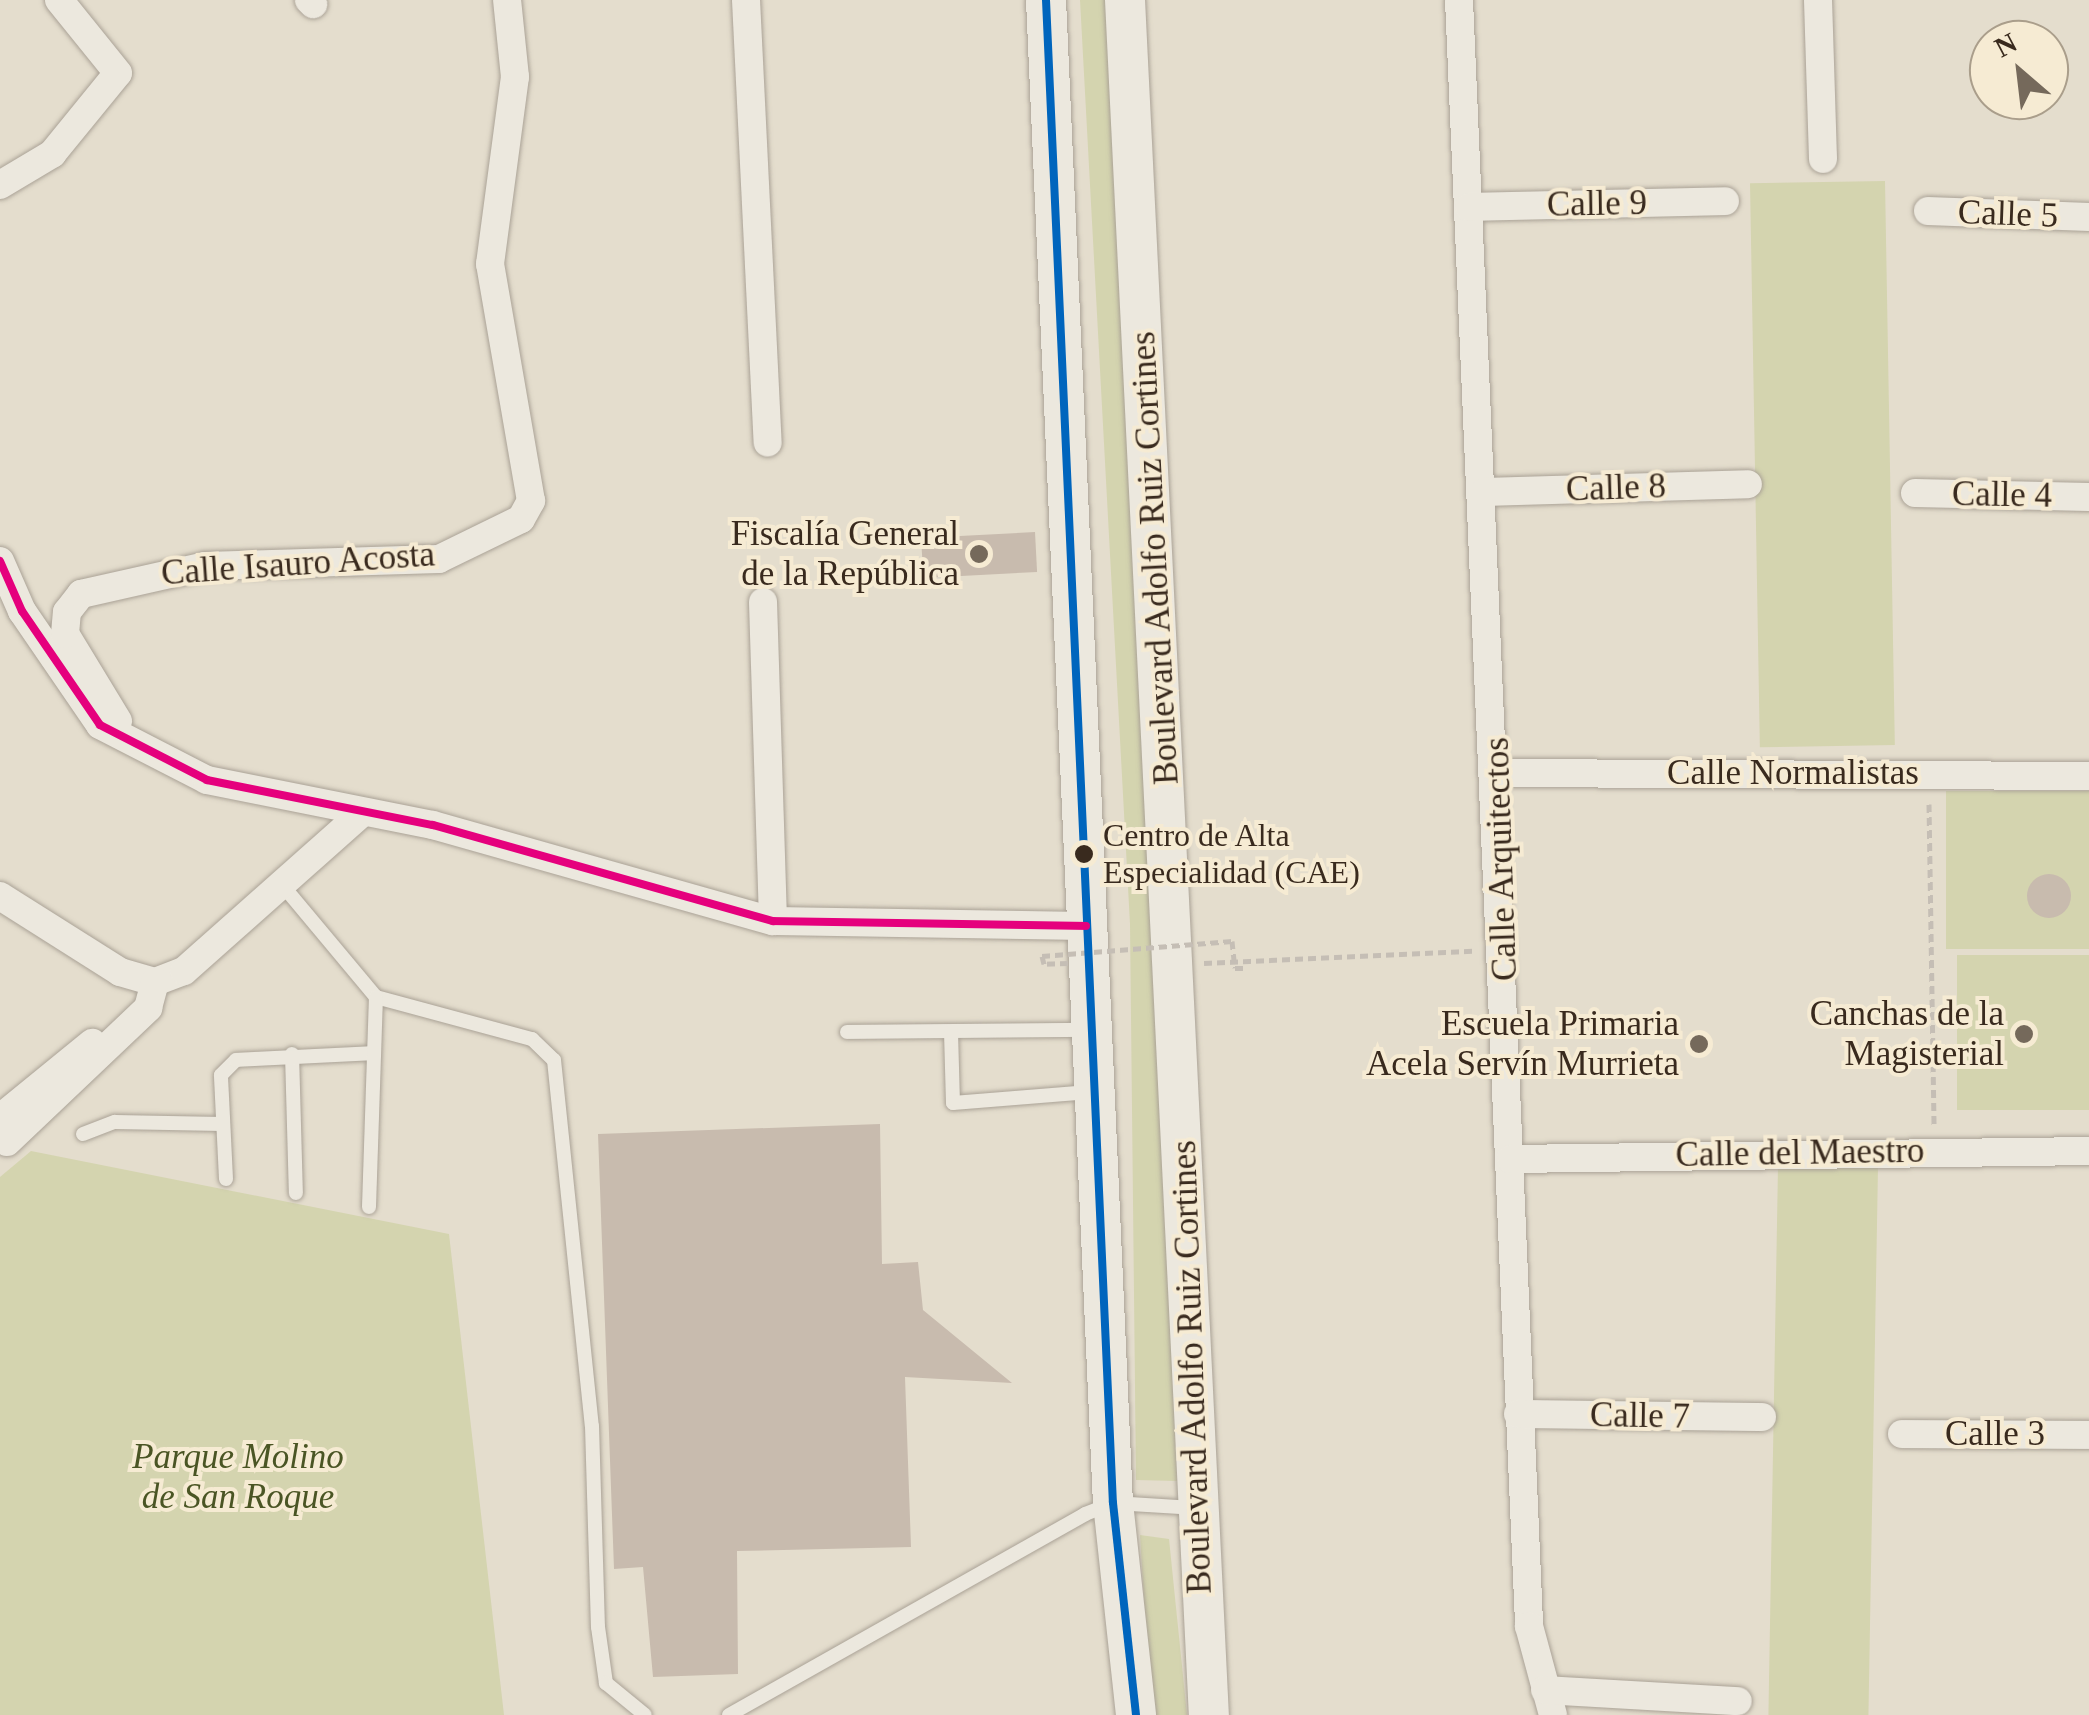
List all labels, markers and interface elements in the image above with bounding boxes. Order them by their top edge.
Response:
north arrow [1969,20,2069,120]
text: N [1989,26,2022,63]
street label: Calle 9 [1547,182,1647,226]
street label: Calle 5 [1957,191,2059,237]
street label: Boulevard Adolfo Ruiz Cortines [1122,329,1188,787]
street label: Calle 8 [1565,465,1667,511]
street label: Calle 4 [1952,473,2052,517]
place label: Fiscalía General de la República [731,513,959,595]
street label: Calle Isauro Acosta [159,533,437,595]
marker: Fiscalía General de la República [968,543,990,565]
street label: Calle Arquitectos [1476,735,1526,983]
street label: Calle Normalistas [1667,752,1919,794]
place label: Centro de Alta Especialidad (CAE) [1103,817,1360,892]
marker: Centro de Alta Especialidad (CAE) [1074,844,1094,864]
place label: Canchas de la Magisterial [1810,993,2004,1075]
place label: Escuela Primaria Acela Servín Murrieta [1366,1003,1679,1085]
marker: Canchas de la Magisterial [2013,1023,2035,1045]
marker: Escuela Primaria Acela Servín Murrieta [1688,1033,1710,1055]
street label: Calle del Maestro [1675,1130,1925,1176]
street label: Boulevard Adolfo Ruiz Cortines [1163,1138,1221,1596]
street label: Calle 7 [1590,1394,1690,1438]
street label: Calle 3 [1945,1413,2045,1455]
park label: Parque Molino de San Roque [132,1436,344,1518]

